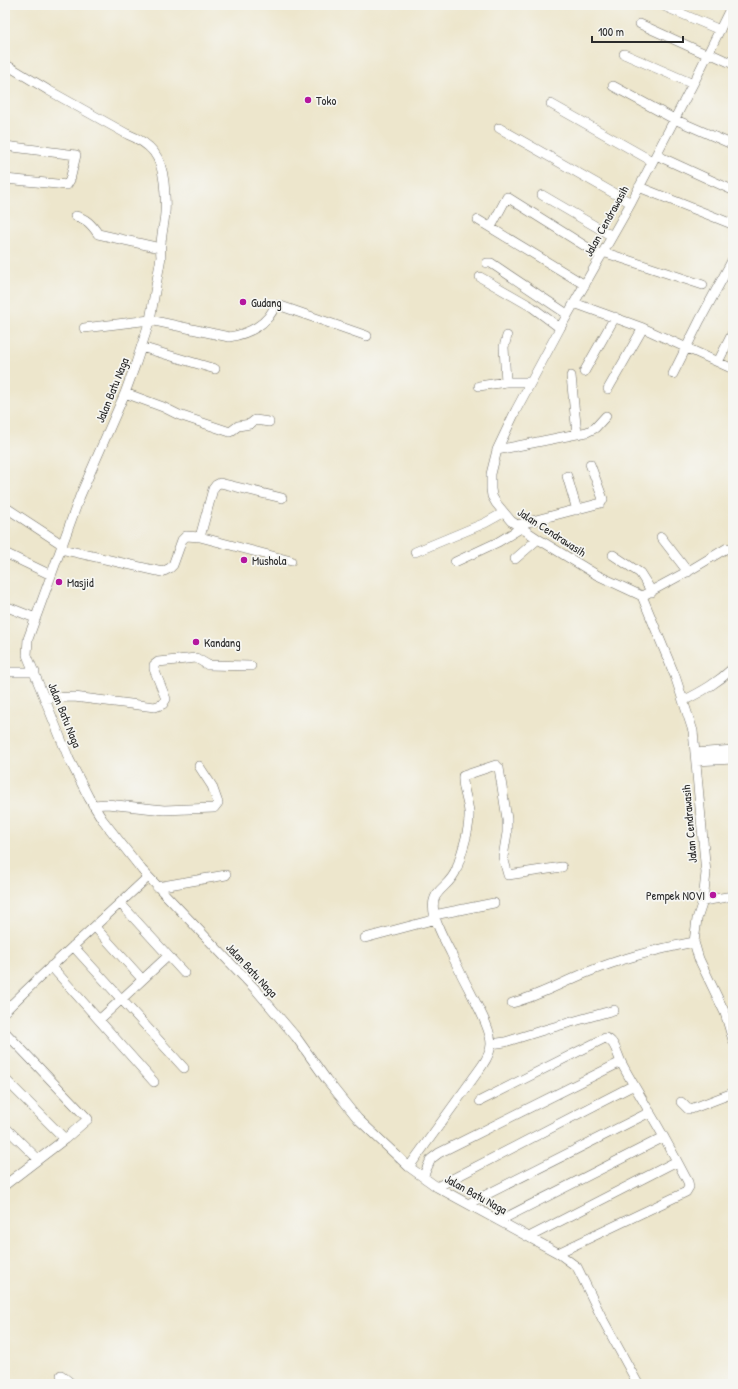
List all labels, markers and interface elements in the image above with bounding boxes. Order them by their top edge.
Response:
scale bar [592,18,683,44]
text: 100 m [598,23,624,40]
place label: Toko [316,92,336,109]
marker: Toko [303,95,313,105]
street label: Jalan Cendrawasih [580,182,632,260]
place label: Gudang [251,294,282,311]
marker: Gudang [238,297,248,307]
street label: Jalan Batu Naga [91,355,133,425]
street label: Jalan Cendrawasih [514,503,590,561]
place label: Mushola [252,552,287,569]
marker: Mushola [239,555,249,565]
place label: Masjid [67,574,94,591]
marker: Masjid [54,577,64,587]
place label: Kandang [204,634,241,651]
marker: Kandang [191,637,201,647]
street label: Jalan Batu Naga [44,680,86,750]
street label: Jalan Cendrawasih [677,784,701,864]
place label: Pempek NOVI [646,887,705,904]
marker: Pempek NOVI [708,890,718,900]
street label: Jalan Batu Naga [222,939,282,1001]
street label: Jalan Batu Naga [442,1170,510,1218]

